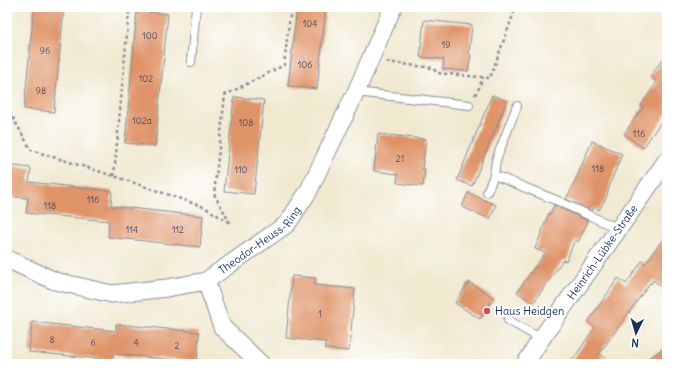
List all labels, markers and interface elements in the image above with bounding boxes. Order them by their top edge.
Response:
house number: 104 [303,18,317,29]
house number: 100 [142,30,158,41]
house number: 19 [442,39,450,50]
house number: 96 [40,45,50,56]
house number: 106 [298,59,312,70]
house number: 102 [139,73,153,84]
house number: 98 [36,85,46,96]
house number: 102a [132,115,152,126]
house number: 108 [239,117,253,128]
house number: 116 [633,128,645,139]
house number: 21 [396,153,404,164]
house number: 118 [592,163,604,174]
house number: 110 [234,164,248,175]
house number: 116 [87,194,99,205]
house number: 118 [44,200,56,211]
street label: Heinrich-Lübke-Straße [564,202,640,302]
street label: Theodor-Heuss-Ring [216,204,304,277]
house number: 114 [126,224,138,235]
house number: 112 [172,224,184,235]
place label: Haus Heidgen [495,304,564,318]
marker: Haus Heidgen [482,306,492,316]
house number: 1 [318,308,322,319]
north arrow [616,313,656,353]
house number: 8 [49,334,55,345]
text: N [631,336,640,350]
house number: 6 [90,337,96,348]
house number: 4 [133,337,139,348]
house number: 2 [175,340,180,351]

